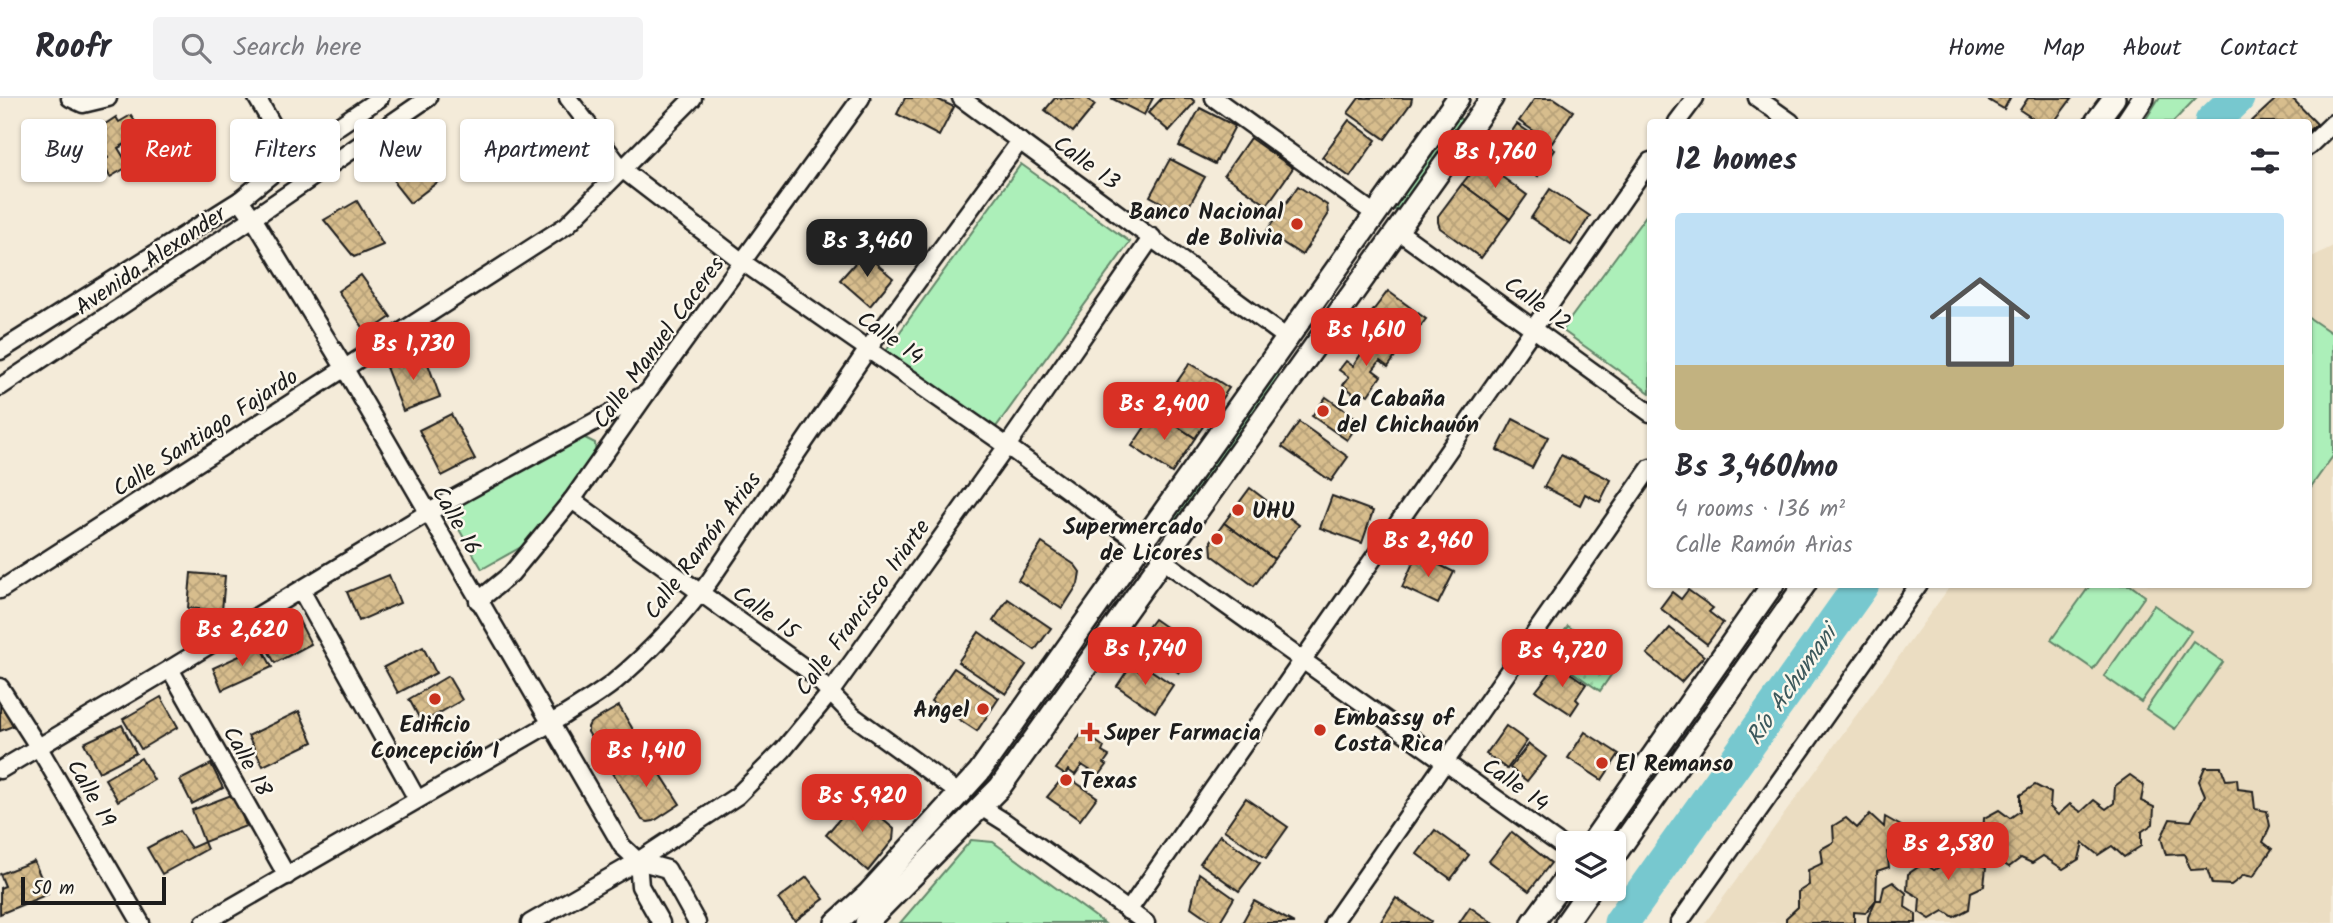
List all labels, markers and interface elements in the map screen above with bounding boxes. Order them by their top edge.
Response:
search box [153,17,643,80]
text: Roofr [35,22,111,75]
text: Search here [233,27,361,69]
icon: search [177,29,215,67]
text: Home [1948,29,2005,68]
text: Map [2043,29,2085,68]
text: About [2123,29,2181,68]
text: Contact [2219,29,2298,68]
chip: Buy [21,119,107,182]
chip: Rent [121,119,216,182]
chip: Filters [230,119,340,182]
chip: New [354,119,446,182]
chip: Apartment [460,119,614,182]
street label: Calle 13 [1045,127,1127,200]
pin: Bs 1,760 [1423,130,1567,190]
text: Bs 1,760 [1454,135,1536,171]
text: 12 homes [1675,137,1797,185]
icon: filters [2246,142,2284,180]
place label: Banco Nacional de Bolivia [1129,195,1284,257]
street label: Avenida Alexander [68,197,235,326]
marker: Banco Nacional de Bolivia [1289,216,1305,232]
pin: Bs 3,460 [795,220,939,279]
text: Bs 3,460 [822,224,912,260]
street label: Calle Manuel Caceres [585,249,735,437]
icon: home [1917,259,2043,385]
street label: Calle 12 [1496,268,1578,342]
street label: Calle 14 [849,302,931,375]
pin: Bs 1,610 [1294,308,1438,368]
text: Bs 1,610 [1327,313,1405,349]
pin: Bs 1,730 [341,322,485,382]
text: Bs 1,730 [372,327,454,363]
street label: Calle Santiago Fajardo [106,360,306,507]
pin: Bs 2,400 [1092,382,1236,442]
place label: La Cabaña del Chichauón [1337,382,1479,444]
text: Bs 2,400 [1119,387,1209,423]
marker: La Cabaña del Chichauón [1315,403,1331,419]
text: Bs 3,460/mo [1675,444,1838,492]
street label: Calle Ramón Arias [636,464,771,628]
street label: Calle 16 [421,479,490,563]
text: 4 rooms · 136 m² [1675,492,1845,528]
place label: UHU [1252,494,1295,530]
marker: UHU [1230,502,1246,518]
place label: Supermercado de Licores [1063,510,1203,572]
street label: Calle Francisco Iriarte [787,512,940,704]
pin: Bs 2,960 [1356,519,1500,579]
text: Bs 2,960 [1383,524,1473,560]
text: Calle Ramón Arias [1675,528,1852,564]
marker: Supermercado de Licores [1209,531,1225,547]
street label: Calle 15 [724,577,807,651]
pin: Bs 2,620 [170,608,314,668]
text: Bs 2,620 [196,613,288,649]
water label: Río Achumani [1736,614,1851,754]
pin: Bs 1,740 [1073,628,1217,687]
pin: Bs 4,720 [1490,630,1634,689]
text: Bs 1,740 [1104,632,1186,668]
text: Bs 4,720 [1518,634,1606,670]
marker: Edificio Concepción I [427,691,443,707]
place label: Angel [913,693,970,729]
marker: Angel [975,701,991,717]
place label: Embassy of Costa Rica [1334,701,1455,763]
place label: Edificio Concepción I [371,708,499,770]
place label: Super Farmacia [1104,716,1261,752]
street label: Calle 18 [212,720,281,804]
marker: Embassy of Costa Rica [1312,722,1328,738]
marker: Super Farmacia [1082,724,1098,740]
pin: Bs 1,410 [574,730,718,789]
text: Bs 1,410 [607,734,685,770]
place label: El Remanso [1616,747,1733,783]
street label: Calle 14 [1474,749,1556,822]
street label: Calle 19 [56,753,124,835]
marker: El Remanso [1594,755,1610,771]
place label: Texas [1080,764,1137,800]
marker: Texas [1058,772,1074,788]
pin: Bs 5,920 [790,774,934,834]
text: Bs 5,920 [818,779,906,815]
pin: Bs 2,580 [1876,822,2020,882]
text: Bs 2,580 [1903,827,1993,863]
map controls [1556,831,1626,901]
button: layers [1556,831,1626,901]
scale bar [21,874,166,906]
text: 50 m [32,874,74,904]

